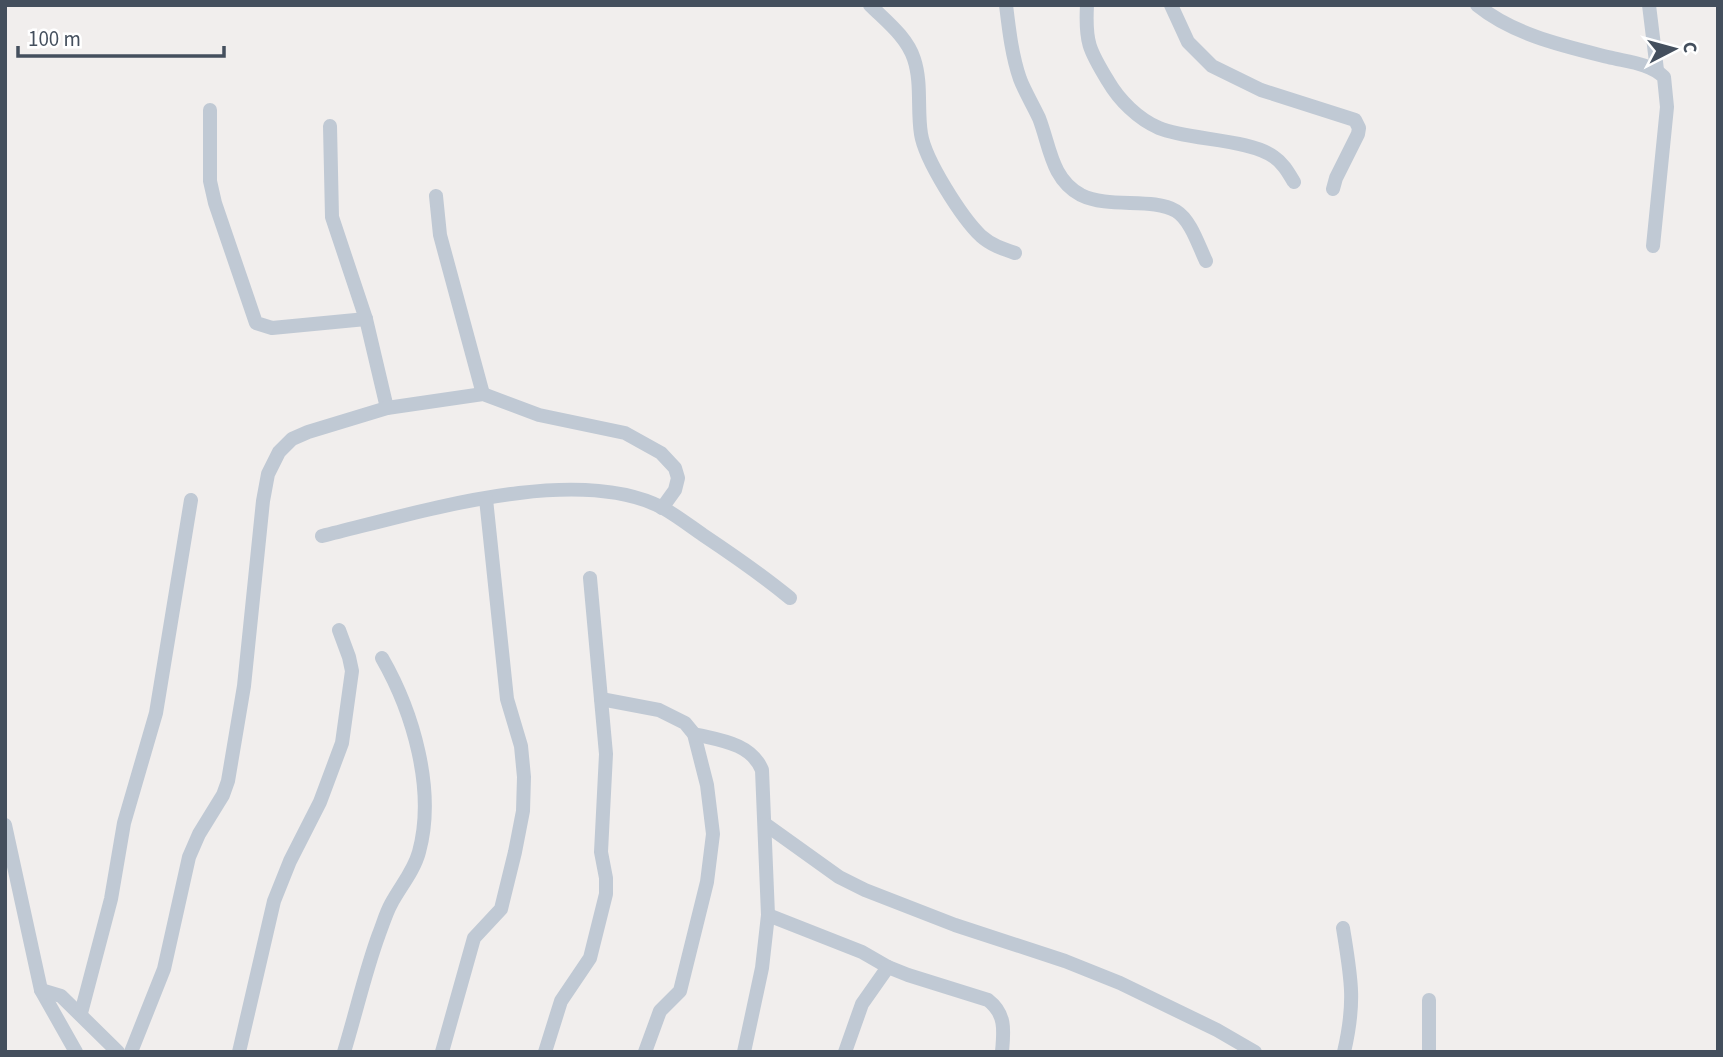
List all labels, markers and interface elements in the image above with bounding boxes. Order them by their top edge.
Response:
scale bar [18,14,224,58]
north arrow [1639,14,1709,84]
text: 100 m [28,24,81,54]
text: С [1675,40,1703,54]

